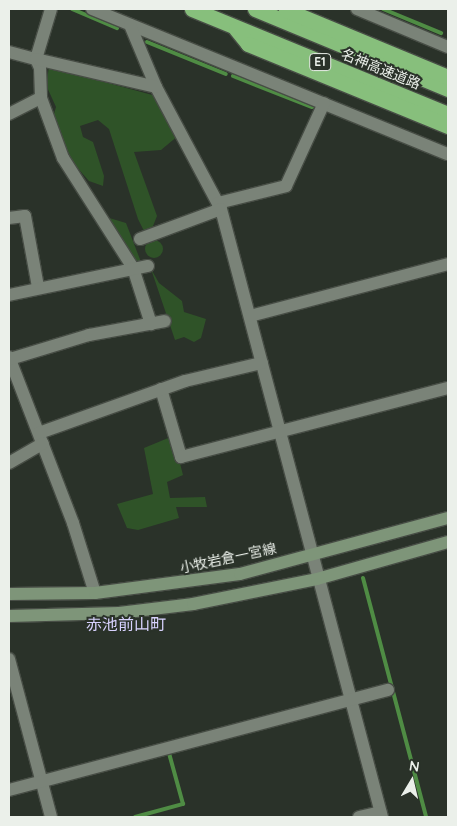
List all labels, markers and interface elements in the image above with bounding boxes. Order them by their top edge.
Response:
street label: 名神高速道路 [339,45,423,93]
road number: E1 [309,52,331,72]
street label: 小牧岩倉一宮線 [178,540,278,576]
district label: 赤池前山町 [86,614,166,634]
north arrow [387,756,437,806]
text: N [408,756,421,776]

